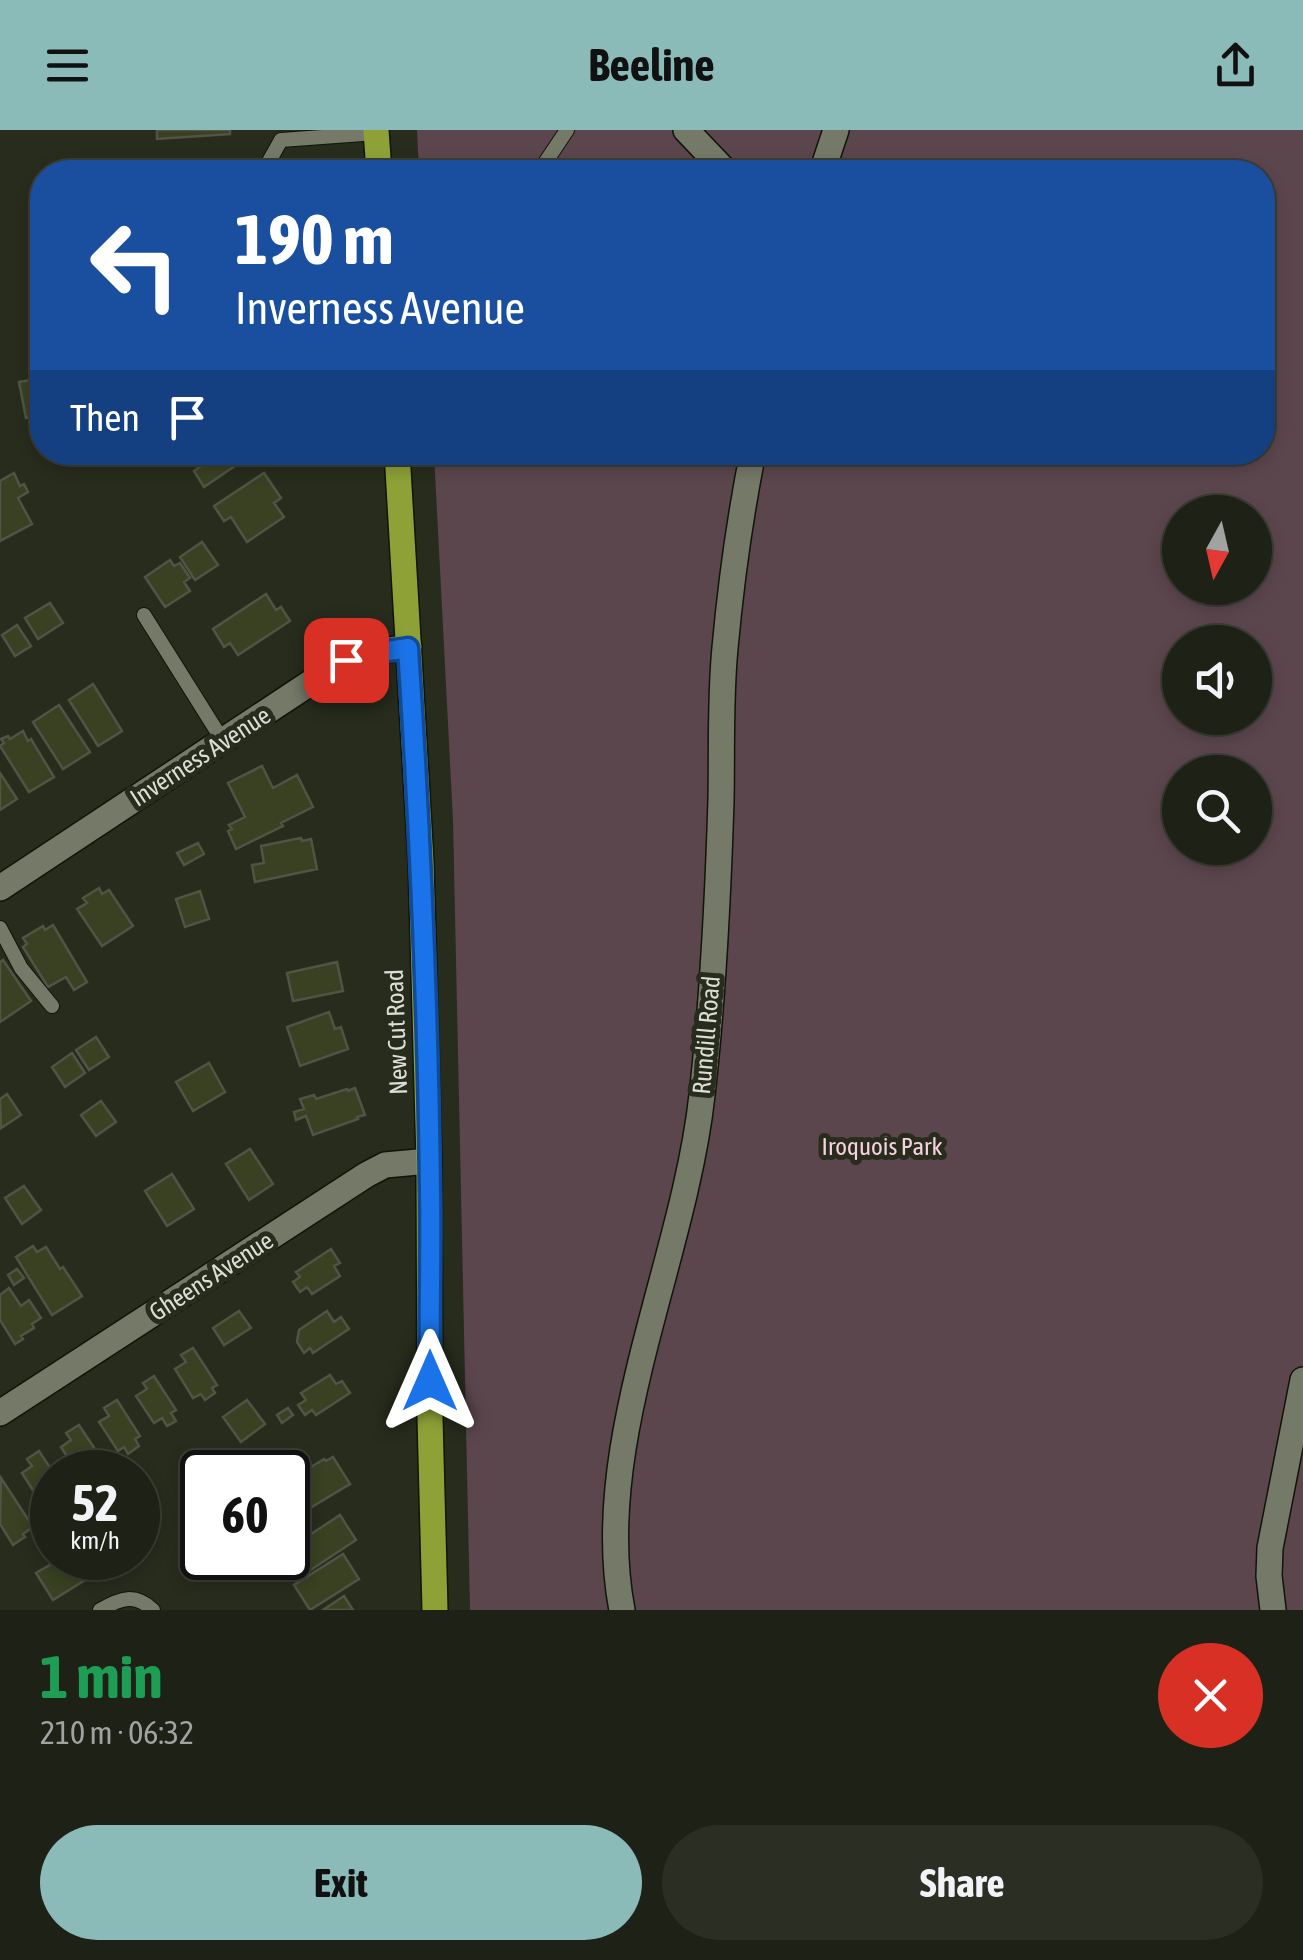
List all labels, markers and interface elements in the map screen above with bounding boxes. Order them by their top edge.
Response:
icon: menu [40,38,95,93]
icon: share [1208,38,1263,93]
text: Beeline [588,39,715,91]
text: 190 m [235,199,394,279]
icon: left [70,200,200,330]
text: Inverness Avenue [235,282,525,334]
icon: arrive [160,390,215,445]
text: Then [70,396,140,439]
north arrow [1162,495,1272,605]
map controls [1162,495,1272,865]
pin [304,618,389,703]
button: sound [1162,625,1272,735]
icon: arrive [319,633,374,688]
street label: Inverness Avenue [125,700,275,812]
button: search [1162,755,1272,865]
street label: New Cut Road [380,969,412,1095]
street label: Rundill Road [687,975,725,1095]
park label: Iroquois Park [822,1132,942,1160]
street label: Gheens Avenue [144,1226,278,1326]
position arrow [378,1329,482,1433]
speed limit sign: 60 [180,1450,310,1580]
text: 52 [71,1474,118,1532]
text: km/h [70,1526,120,1554]
text: 1 min [40,1642,163,1711]
button: close [1158,1643,1263,1748]
text: 210 m · 06:32 [40,1714,194,1751]
button: Exit [40,1825,642,1940]
button: Share [662,1825,1263,1940]

